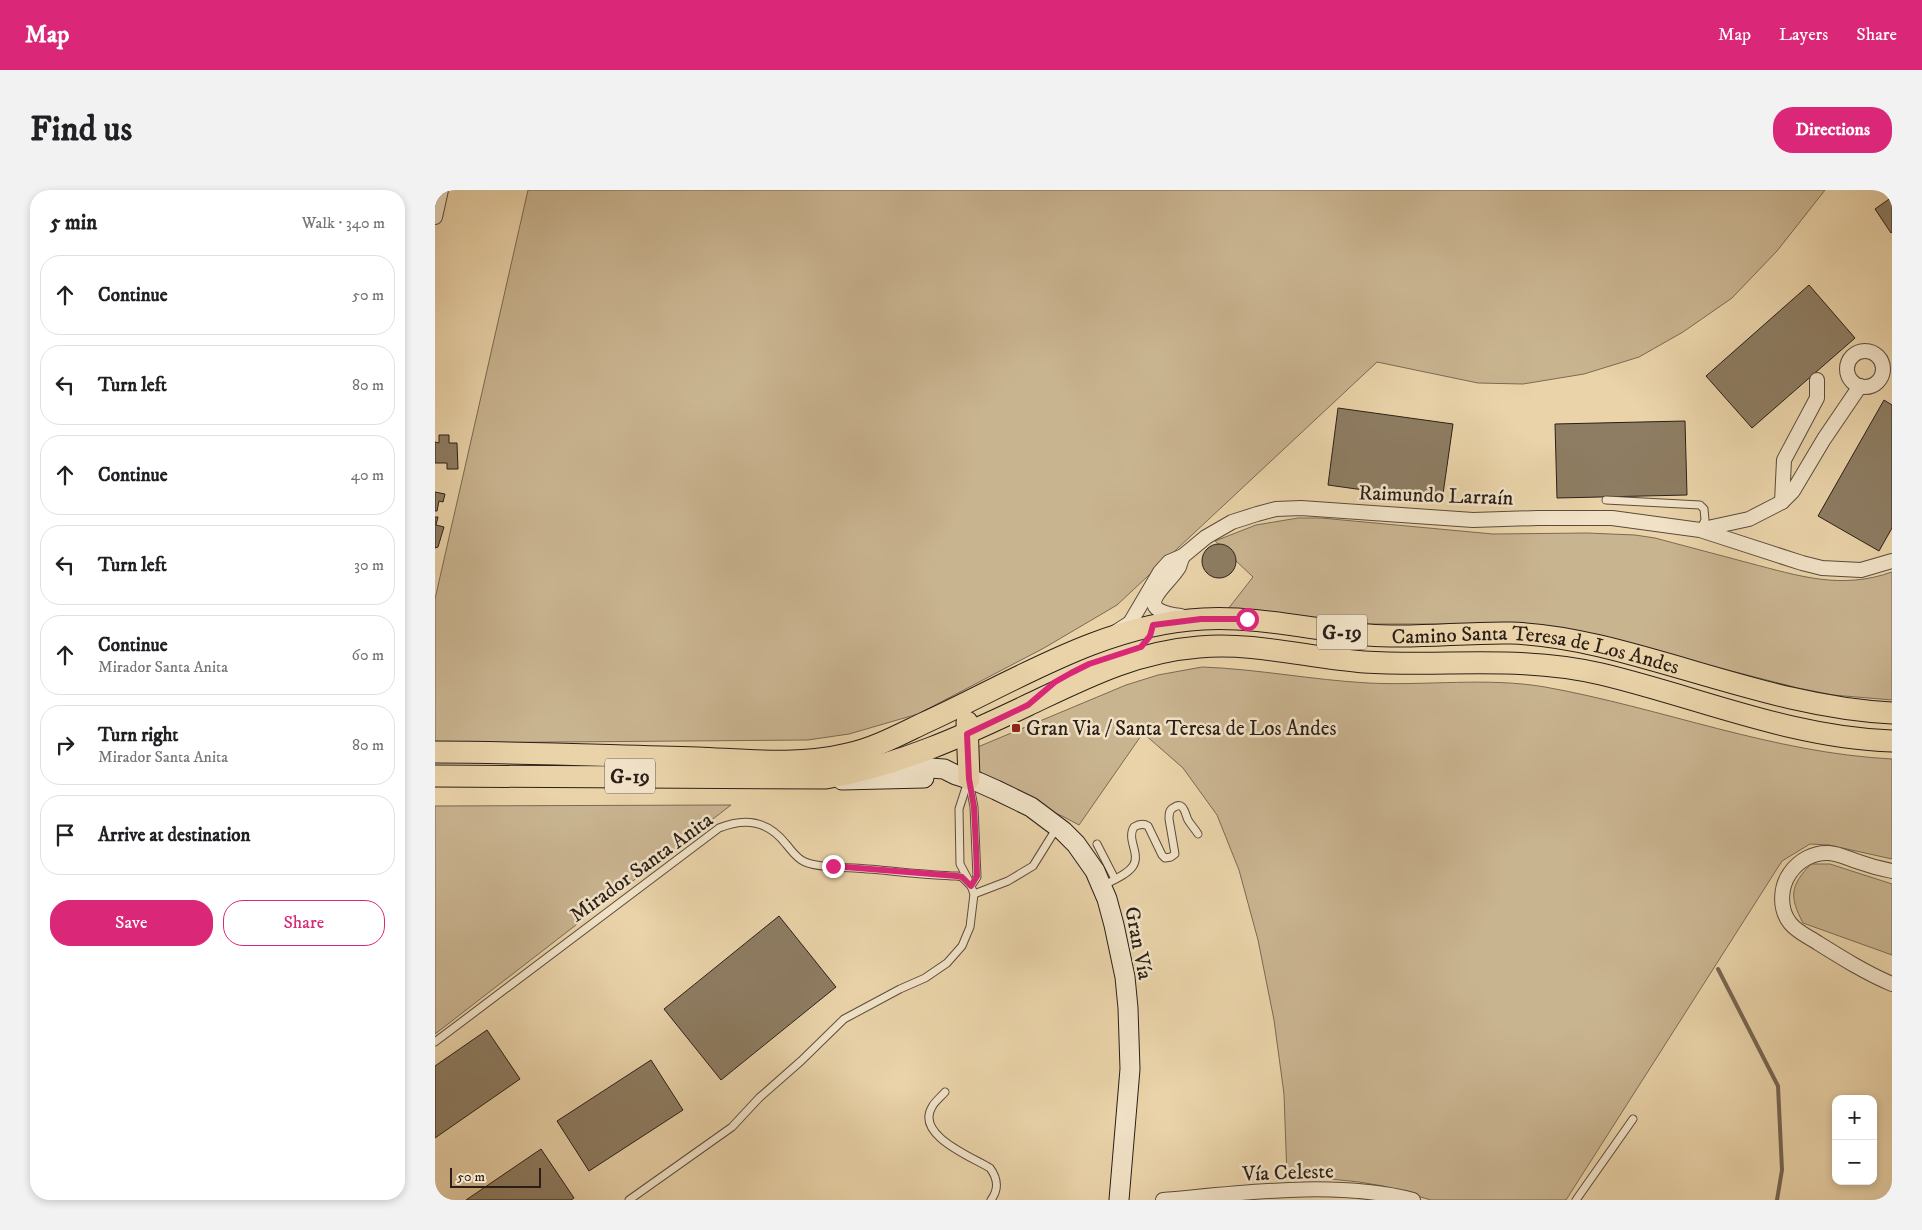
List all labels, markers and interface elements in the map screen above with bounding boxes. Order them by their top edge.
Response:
text: Map [25,20,69,50]
text: Map [1718,24,1751,46]
text: Layers [1779,24,1828,46]
text: Share [1856,24,1897,46]
button: Directions [1773,107,1892,153]
text: Find us [30,108,132,152]
text: 5 min [50,210,97,236]
text: Walk · 340 m [302,213,385,233]
icon: ahead [51,281,79,309]
text: Continue [98,284,168,307]
text: 50 m [352,285,384,305]
icon: left [51,371,79,399]
text: Turn left [98,374,167,397]
text: 80 m [352,375,384,395]
icon: ahead [51,461,79,489]
text: Continue [98,464,168,487]
text: 40 m [351,465,384,485]
street label: Raimundo Larraín [1358,480,1514,512]
icon: left [51,551,79,579]
text: Turn left [98,554,167,577]
text: 30 m [354,555,384,575]
route start [1236,608,1259,631]
road number: G-19 [1317,614,1367,650]
street label: Camino Santa Teresa de Los Andes [1391,621,1682,681]
text: Continue [98,634,168,657]
icon: ahead [51,641,79,669]
text: 60 m [352,645,384,665]
text: Mirador Santa Anita [98,657,228,677]
place label: Gran Via / Santa Teresa de Los Andes [1026,716,1336,742]
marker: Gran Via / Santa Teresa de Los Andes [1010,722,1022,734]
text: Turn right [98,724,178,747]
icon: right [51,731,79,759]
text: 80 m [352,735,384,755]
text: Mirador Santa Anita [98,747,228,767]
road number: G-19 [605,758,655,794]
street label: Mirador Santa Anita [565,807,718,928]
icon: arrive [51,821,79,849]
text: Arrive at destination [98,824,250,847]
route end [822,855,845,878]
button: Save [50,900,213,946]
button: Share [223,900,385,946]
street label: Gran Vía [1118,904,1158,982]
map controls [1832,1095,1877,1185]
button: + [1832,1095,1877,1140]
button: − [1832,1140,1877,1185]
street label: Vía Celeste [1241,1158,1335,1188]
scale bar [450,1165,541,1188]
text: 50 m [457,1168,485,1186]

